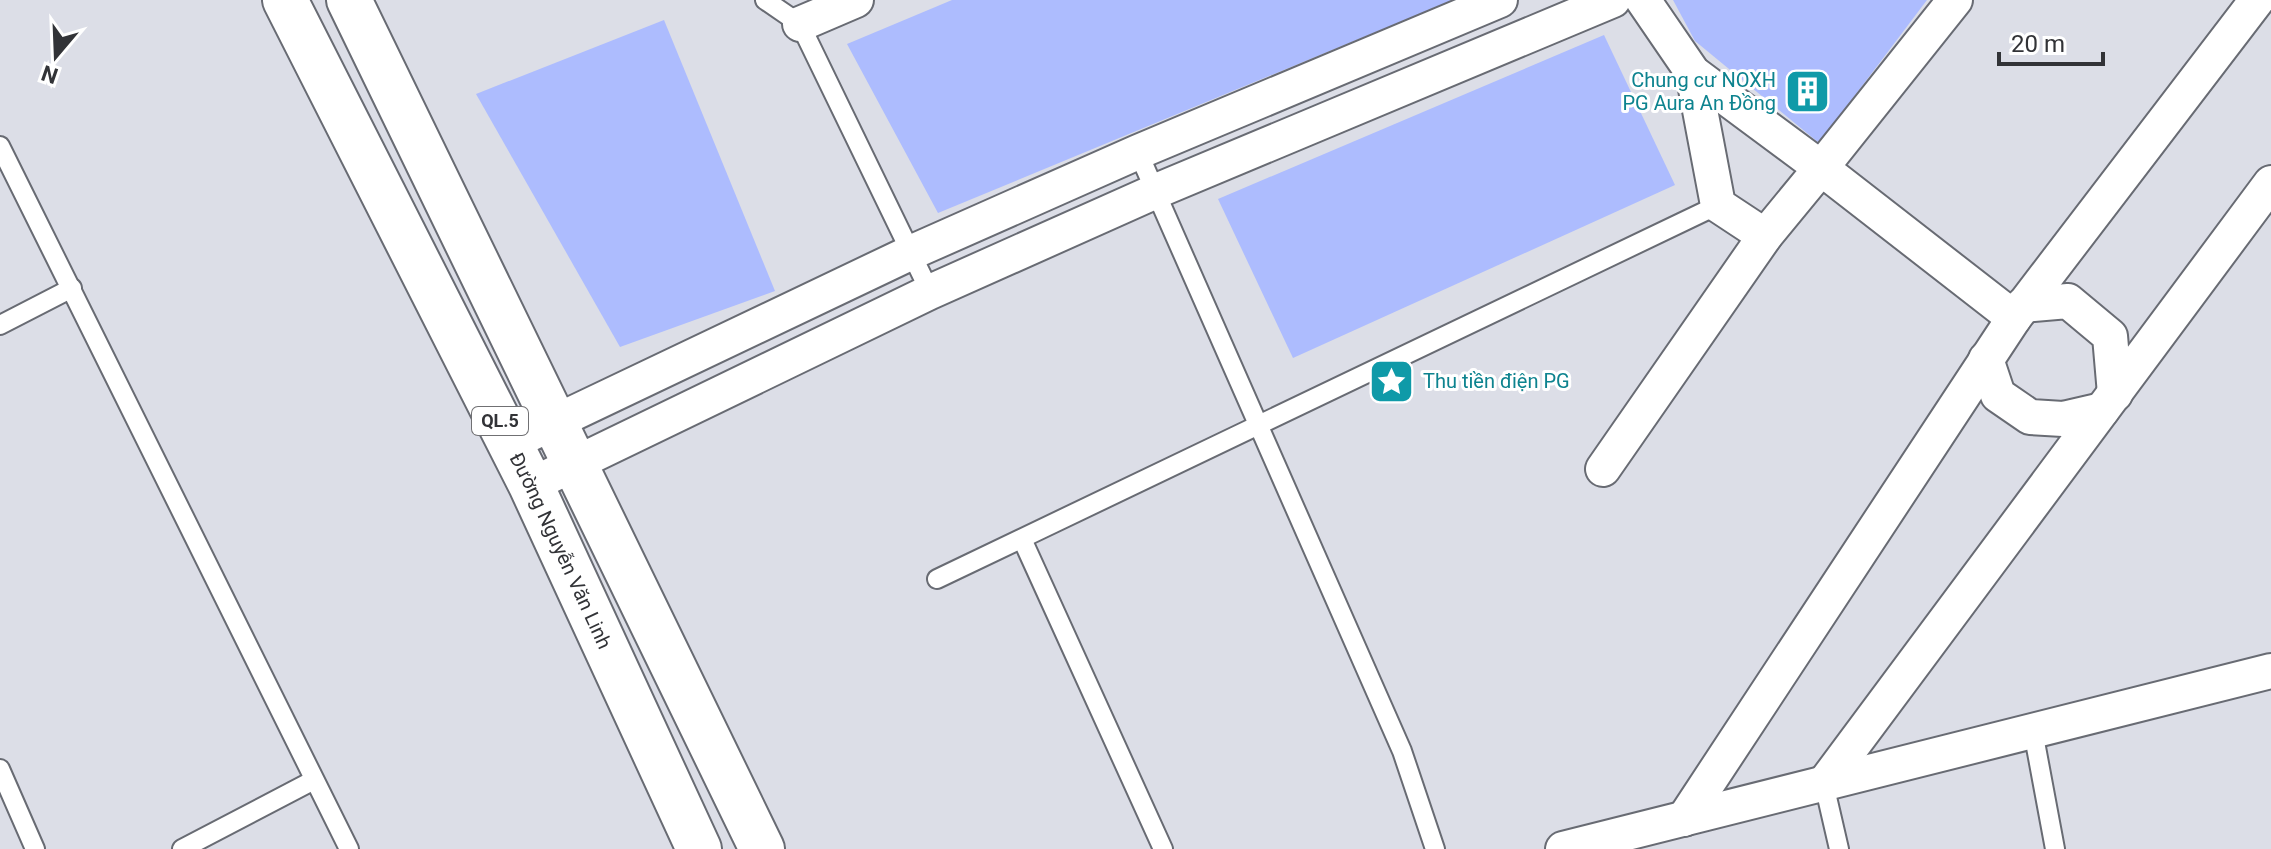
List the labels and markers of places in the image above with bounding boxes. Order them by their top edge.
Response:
place label: Chung cư NOXH PG Aura An Đồng [1622,68,1776,115]
building icon: Chung cư NOXH PG Aura An Đồng [1783,68,1831,116]
place icon: Thu tiền điện PG [1368,357,1416,405]
place label: Thu tiền điện PG [1423,369,1570,393]

